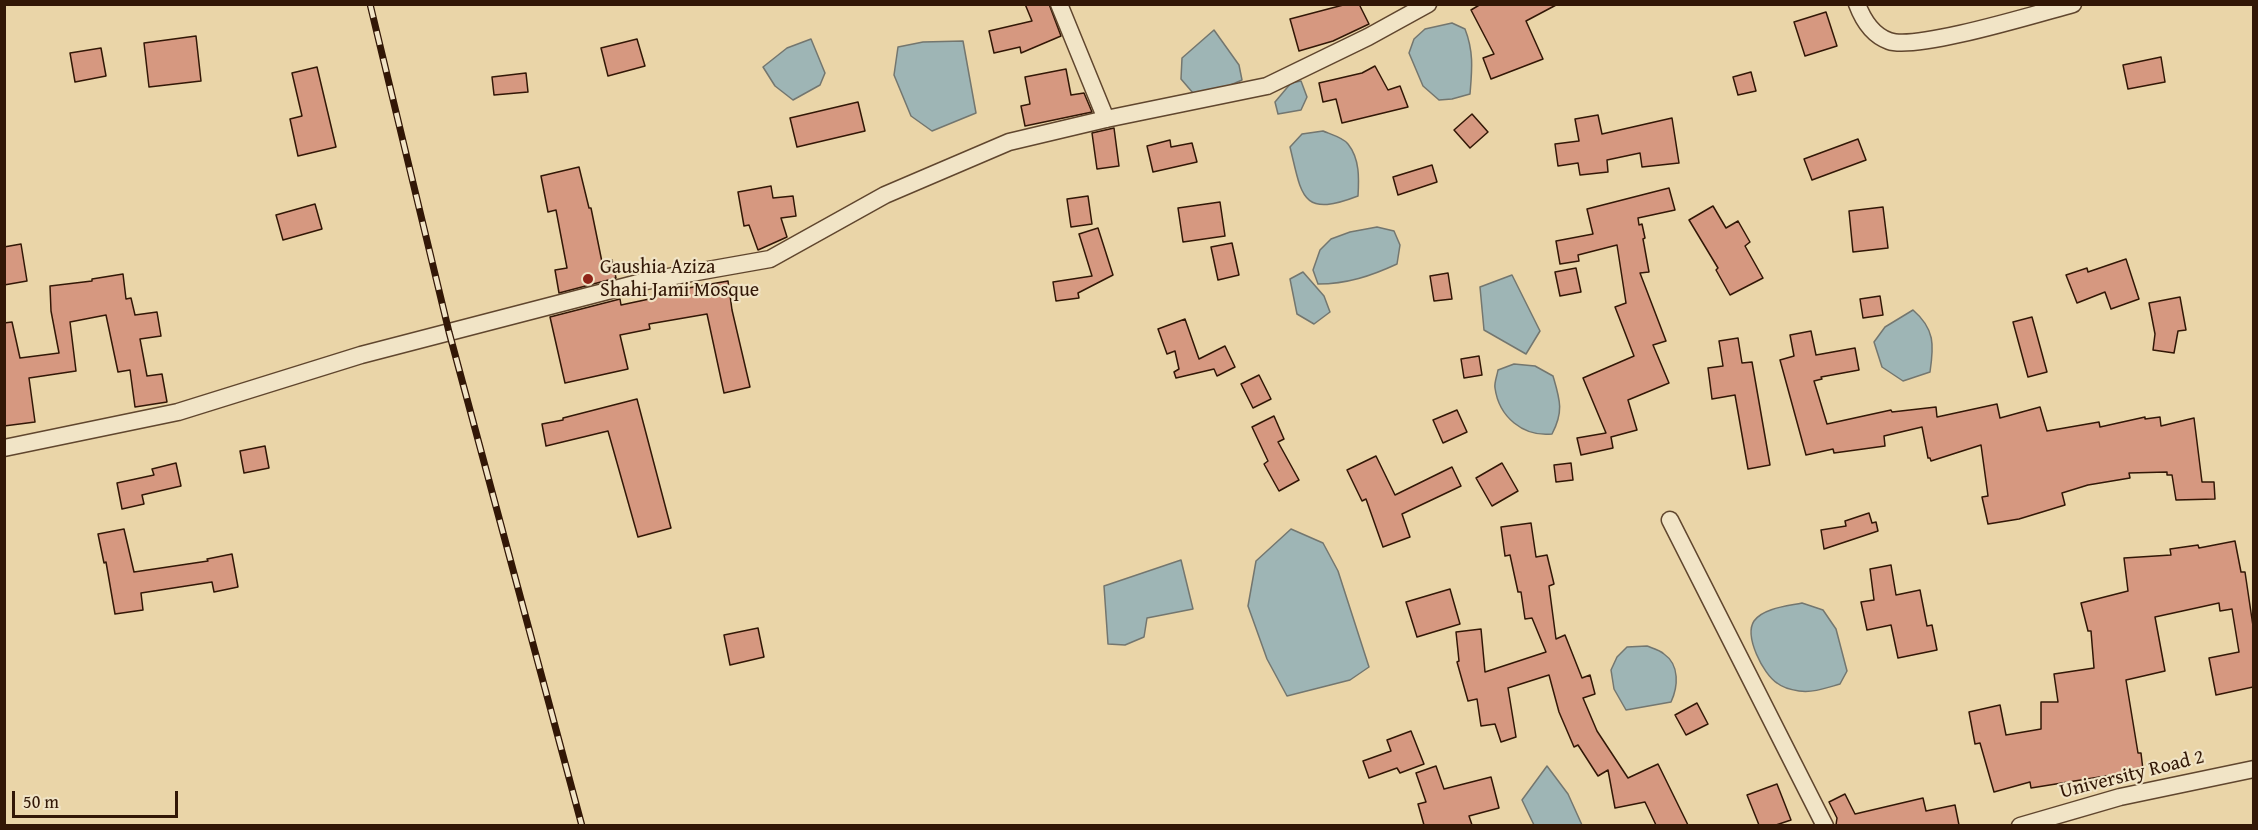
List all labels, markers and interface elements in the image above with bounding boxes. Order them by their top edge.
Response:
place label: Gaushia Aziza Shahi Jami Mosque [600,256,759,303]
marker: Gaushia Aziza Shahi Jami Mosque [581,272,595,286]
street label: University Road 2 [2057,745,2207,805]
scale bar [15,779,182,817]
text: 50 m [23,788,59,815]

